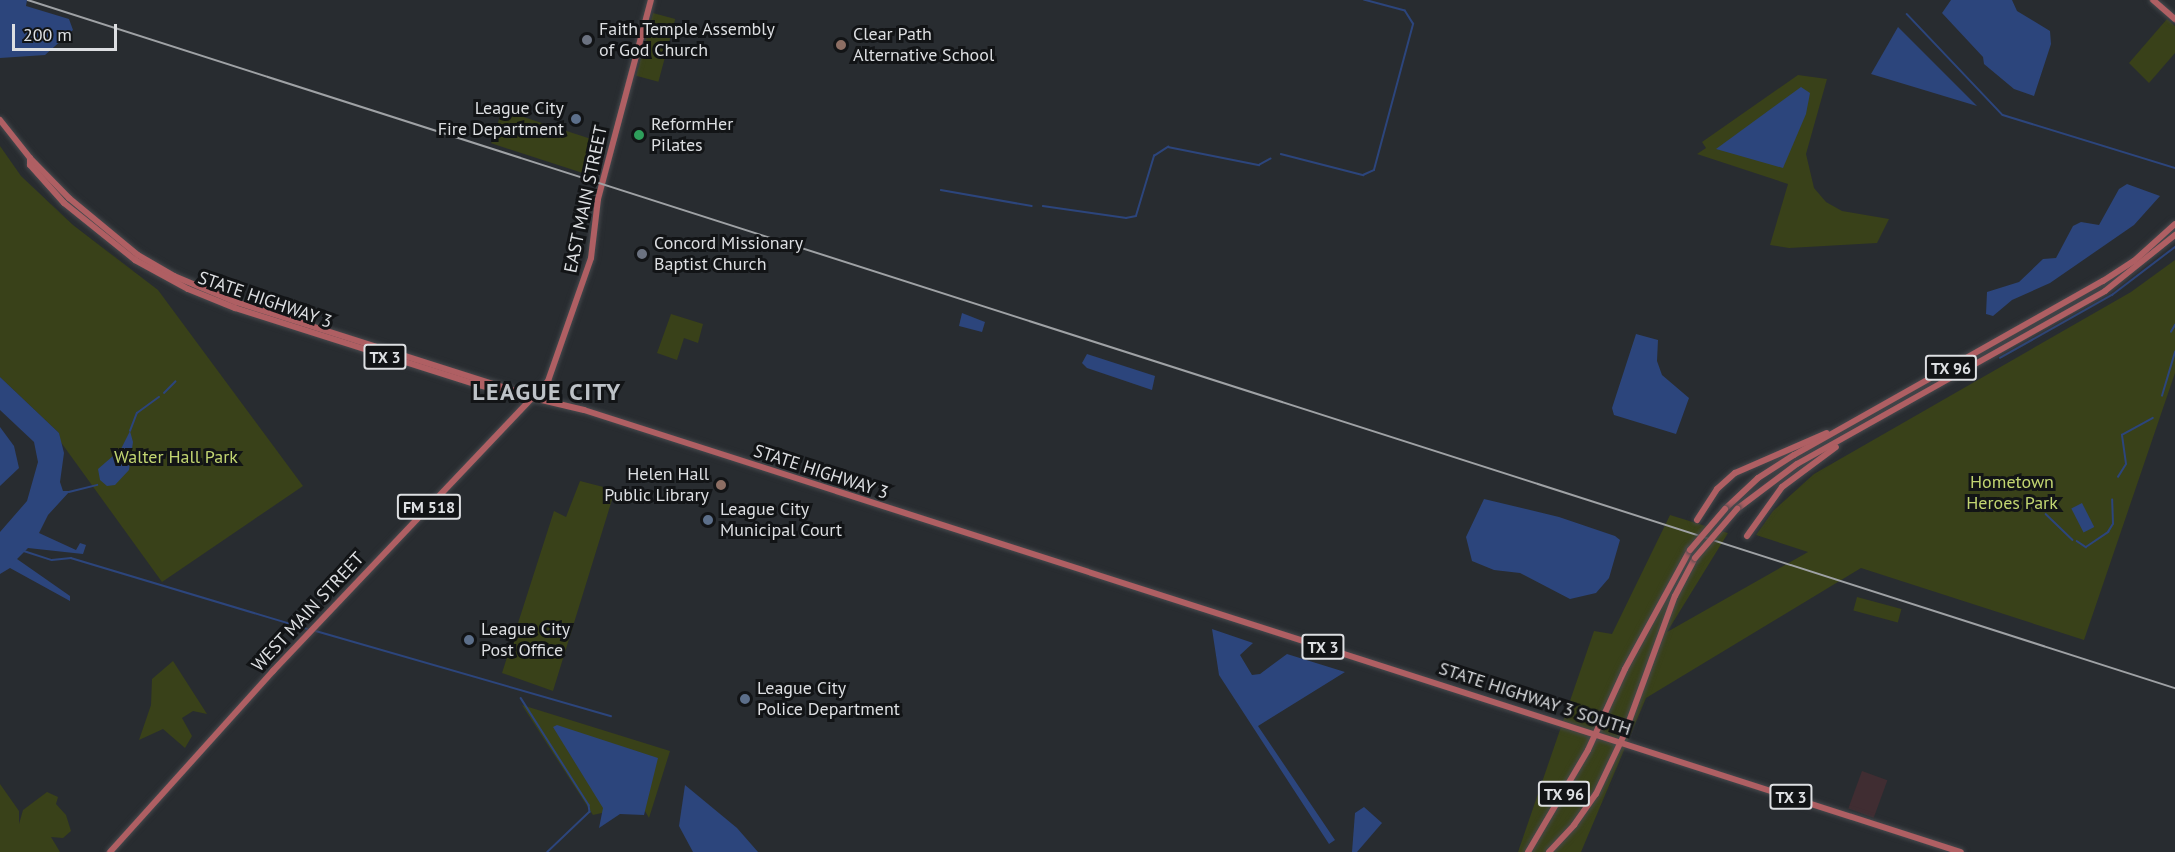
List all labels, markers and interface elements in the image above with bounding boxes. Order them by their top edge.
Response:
scale bar [15,12,120,50]
place label: Faith Temple Assembly of God Church [599,19,776,62]
text: 200 m [23,23,72,46]
place label: Clear Path Alternative School [853,24,994,66]
marker: Faith Temple Assembly of God Church [580,33,594,47]
marker: Clear Path Alternative School [834,38,848,52]
place label: League City Fire Department [438,98,564,140]
marker: League City Fire Department [569,112,583,126]
place label: ReformHer Pilates [651,114,733,156]
street label: EAST MAIN STREET [560,123,612,275]
marker: ReformHer Pilates [632,128,646,142]
place label: Concord Missionary Baptist Church [654,233,803,276]
marker: Concord Missionary Baptist Church [635,247,649,261]
street label: STATE HIGHWAY 3 [195,267,335,333]
road number: TX 3 [362,344,408,370]
road number: TX 96 [1924,355,1978,381]
district label: LEAGUE CITY [472,378,622,406]
street label: STATE HIGHWAY 3 [751,440,891,504]
park label: Walter Hall Park [114,446,238,468]
place label: Helen Hall Public Library [604,464,709,506]
park label: Hometown Heroes Park [1966,472,2058,514]
marker: Helen Hall Public Library [714,478,728,492]
road number: FM 518 [396,494,462,520]
place label: League City Municipal Court [720,499,842,542]
marker: League City Municipal Court [701,513,715,527]
street label: WEST MAIN STREET [247,548,369,676]
place label: League City Post Office [481,619,570,662]
marker: League City Post Office [462,633,476,647]
road number: TX 3 [1300,634,1346,660]
street label: STATE HIGHWAY 3 SOUTH [1436,658,1634,740]
place label: League City Police Department [757,678,900,720]
marker: League City Police Department [738,692,752,706]
road number: TX 96 [1537,781,1591,807]
road number: TX 3 [1768,784,1814,810]

